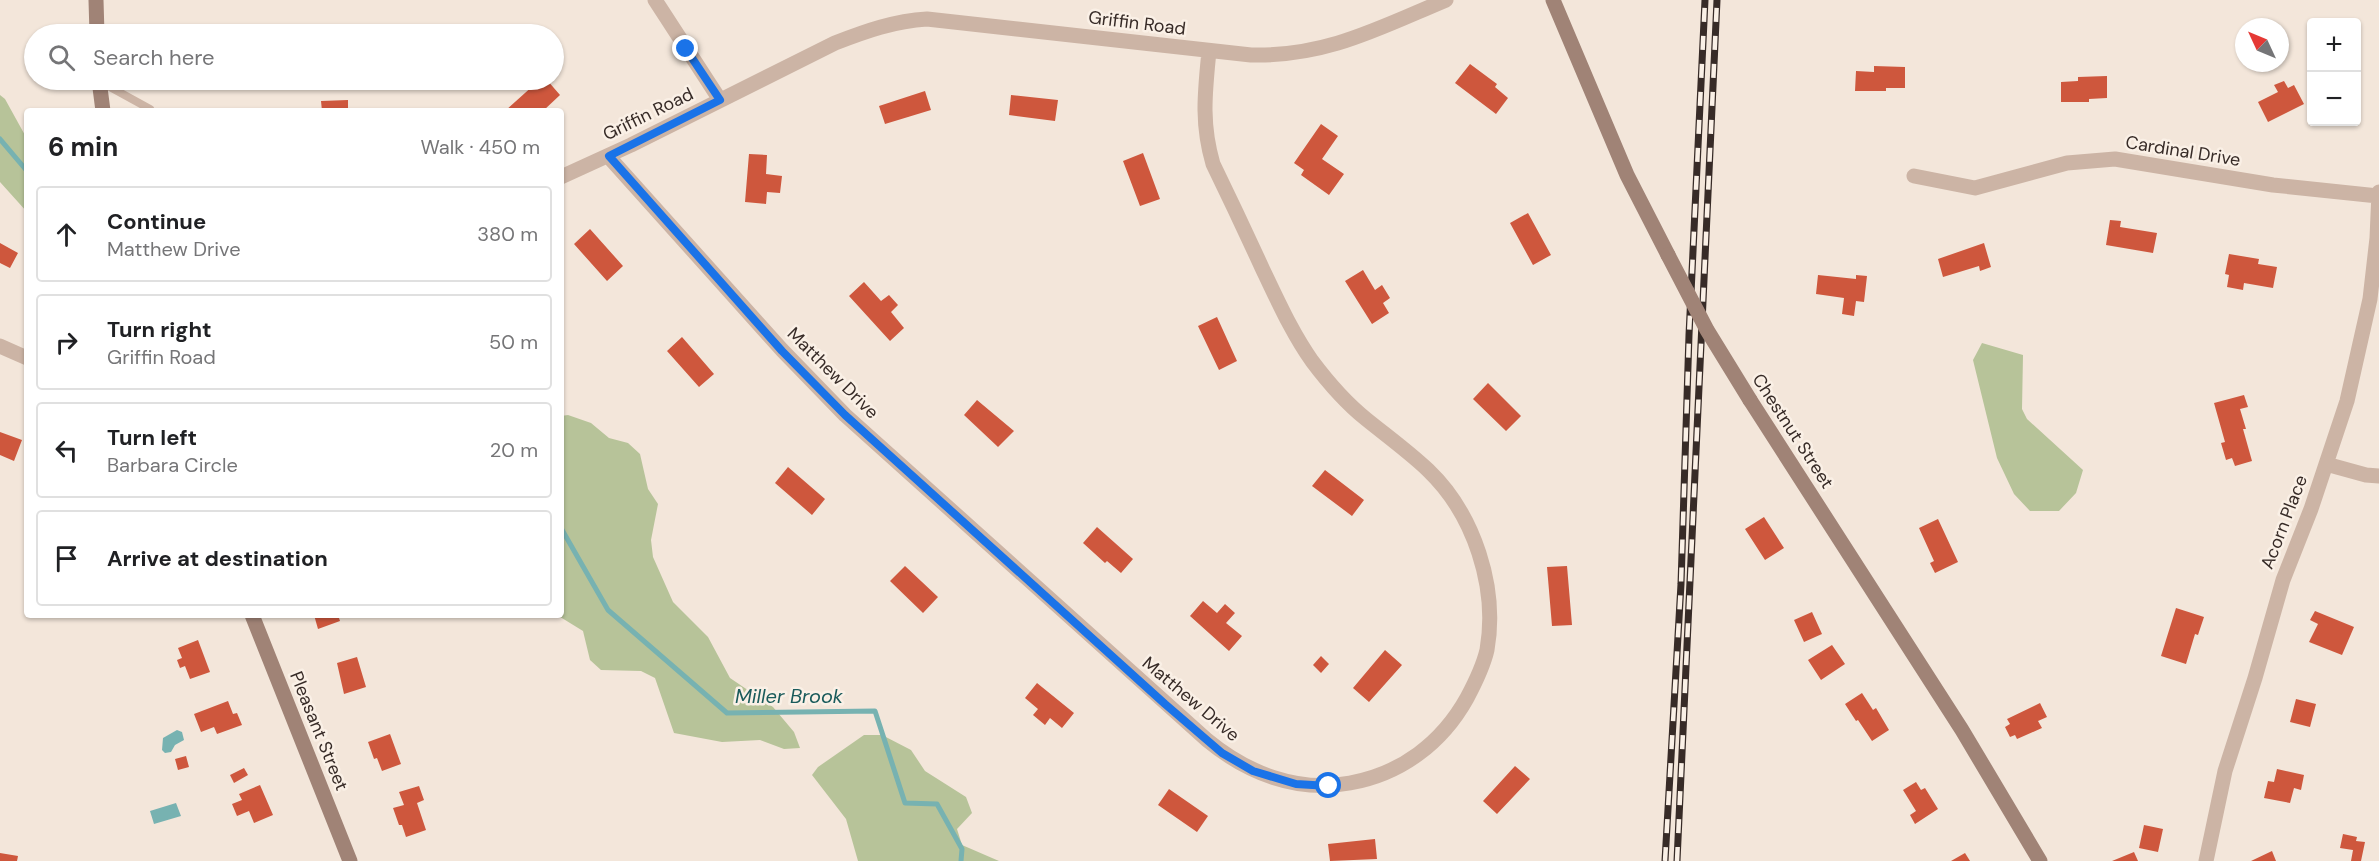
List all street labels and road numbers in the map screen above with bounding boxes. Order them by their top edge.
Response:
street label: Griffin Road [1087,5,1187,41]
street label: Griffin Road [599,82,697,146]
street label: Cardinal Drive [2124,130,2242,172]
street label: Matthew Drive [782,322,884,424]
street label: Chestnut Street [1747,369,1839,493]
street label: Acorn Place [2255,471,2313,573]
street label: Matthew Drive [1137,651,1245,747]
street label: Pleasant Street [284,668,354,794]

